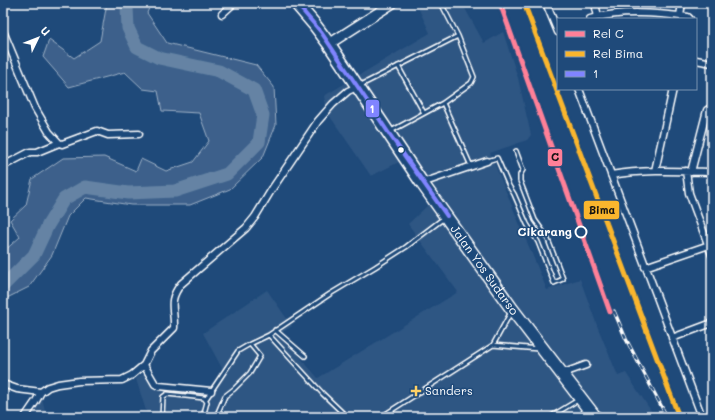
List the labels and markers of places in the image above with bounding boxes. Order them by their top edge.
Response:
unlabelled marker [396,145,406,155]
place label: Cikarang [518,223,572,239]
marker: Cikarang [574,225,588,239]
place label: Sanders [425,382,473,398]
marker: Sanders [410,385,422,397]

